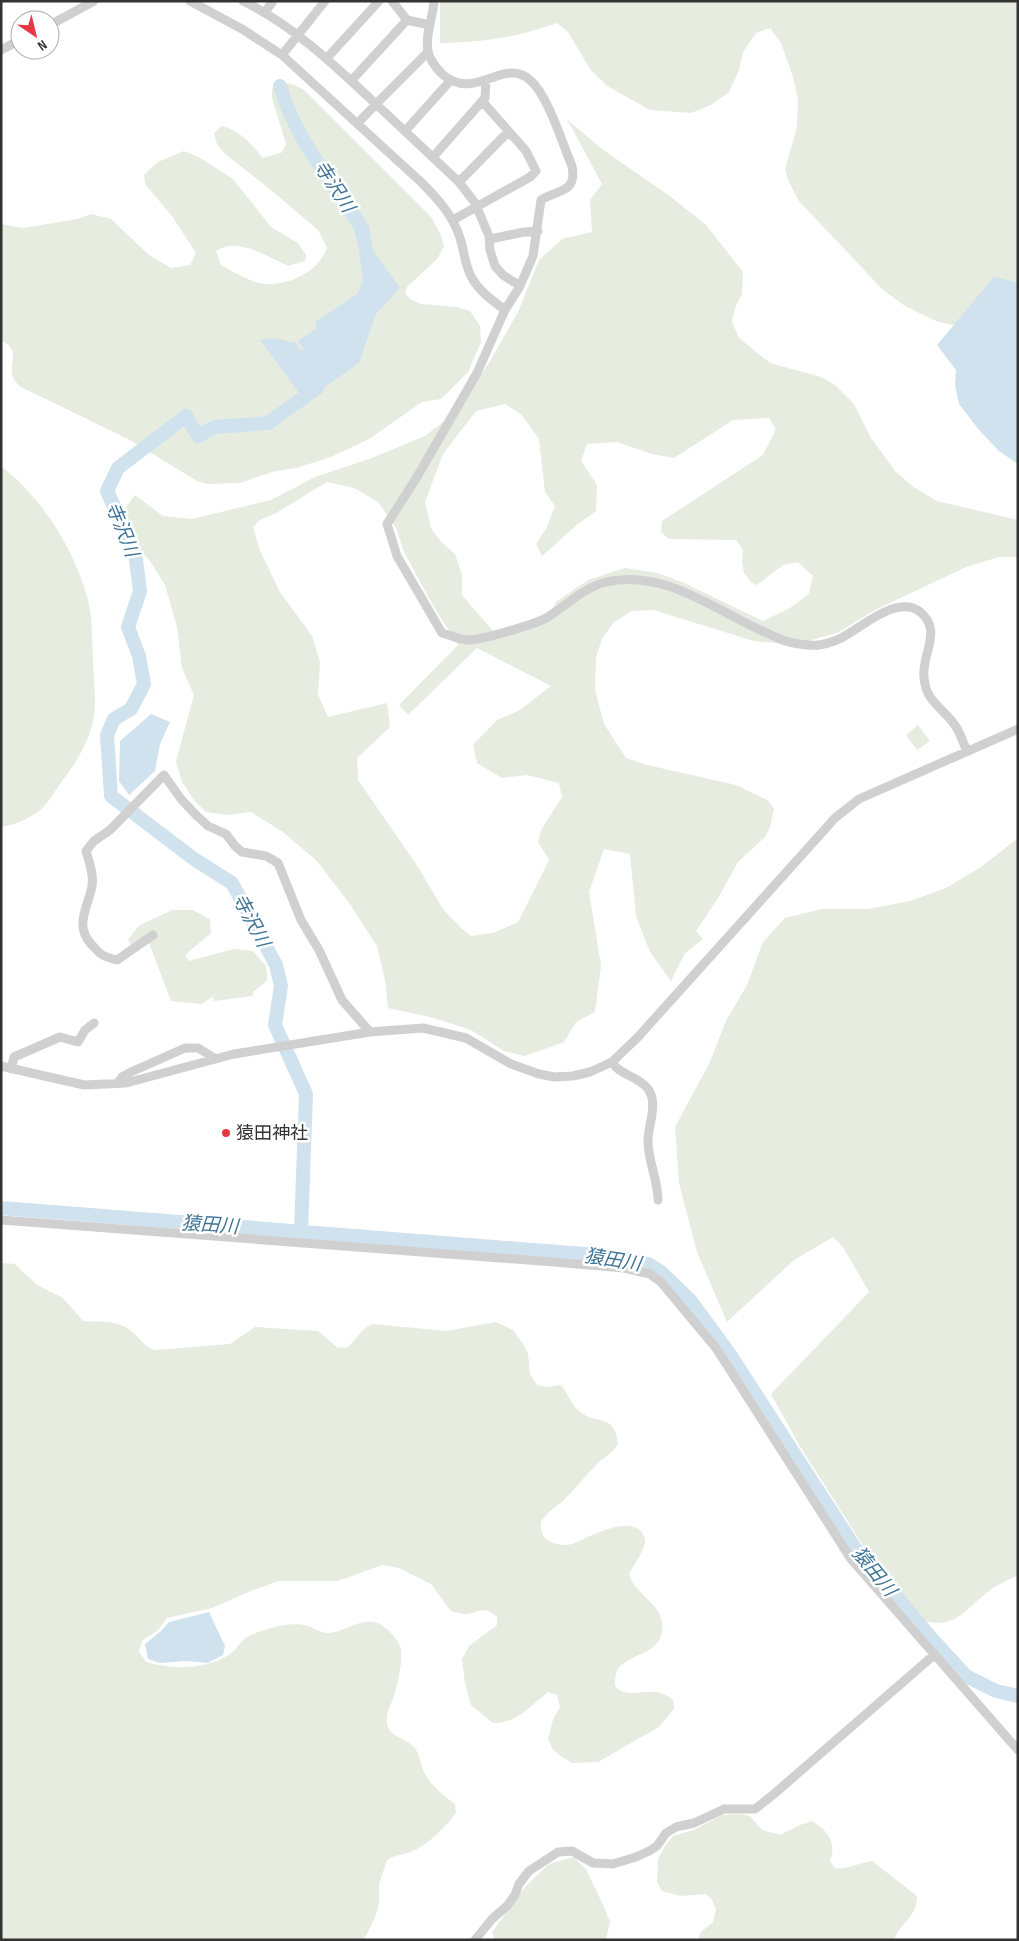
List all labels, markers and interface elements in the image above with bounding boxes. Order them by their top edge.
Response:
north arrow [10,10,60,60]
text: N [34,36,50,54]
water label: 寺沢川 [309,157,360,219]
water label: 寺沢川 [100,499,144,562]
water label: 寺沢川 [227,890,275,953]
place label: 猿田神社 [236,1123,308,1144]
marker: 猿田神社 [220,1127,232,1139]
water label: 猿田川 [181,1212,241,1239]
water label: 猿田川 [583,1245,645,1277]
water label: 猿田川 [847,1543,902,1603]

